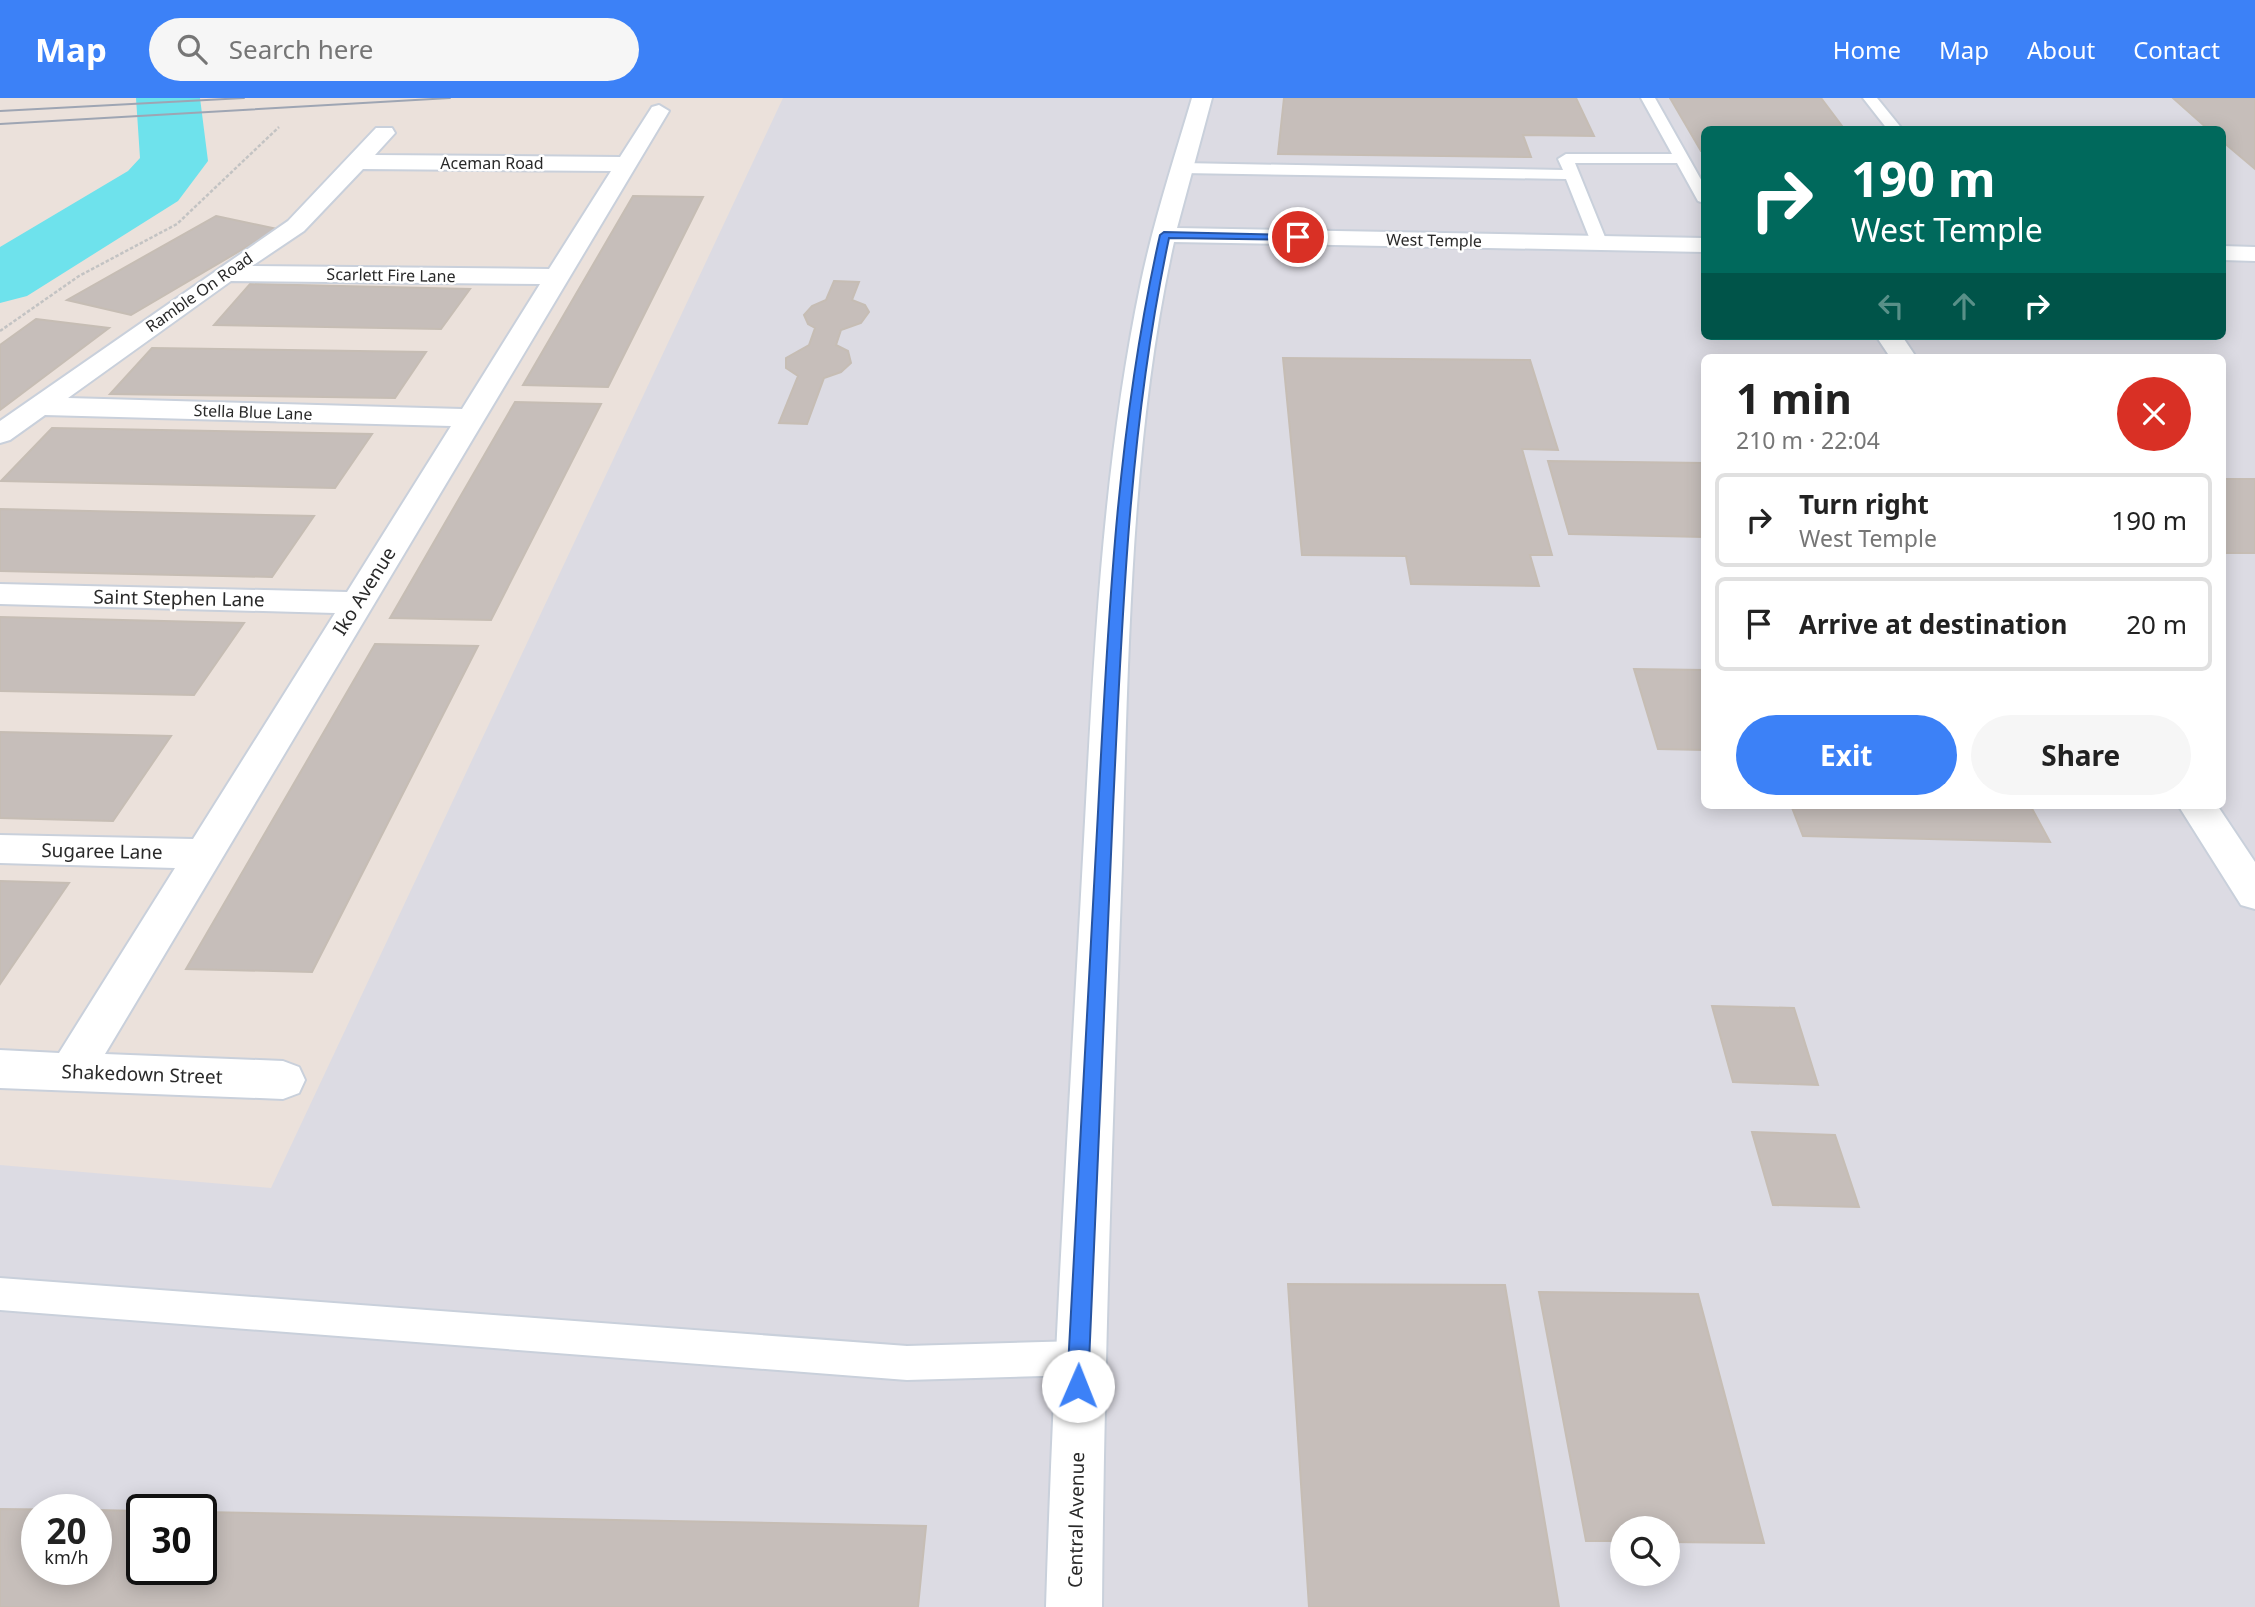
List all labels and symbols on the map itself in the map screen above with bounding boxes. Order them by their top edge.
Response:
street label: Aceman Road [440,152,544,174]
pin [1268,207,1328,267]
street label: West Temple [1386,228,1482,252]
street label: Ramble On Road [141,247,257,337]
street label: Scarlett Fire Lane [326,263,456,287]
street label: Stella Blue Lane [193,399,313,425]
street label: Iko Avenue [327,542,401,640]
street label: Saint Stephen Lane [93,584,265,612]
street label: Sugaree Lane [41,837,163,865]
street label: Shakedown Street [61,1058,223,1090]
position arrow [1041,1349,1115,1423]
street label: Central Avenue [1062,1452,1090,1588]
speed limit sign: 30 [126,1494,217,1585]

